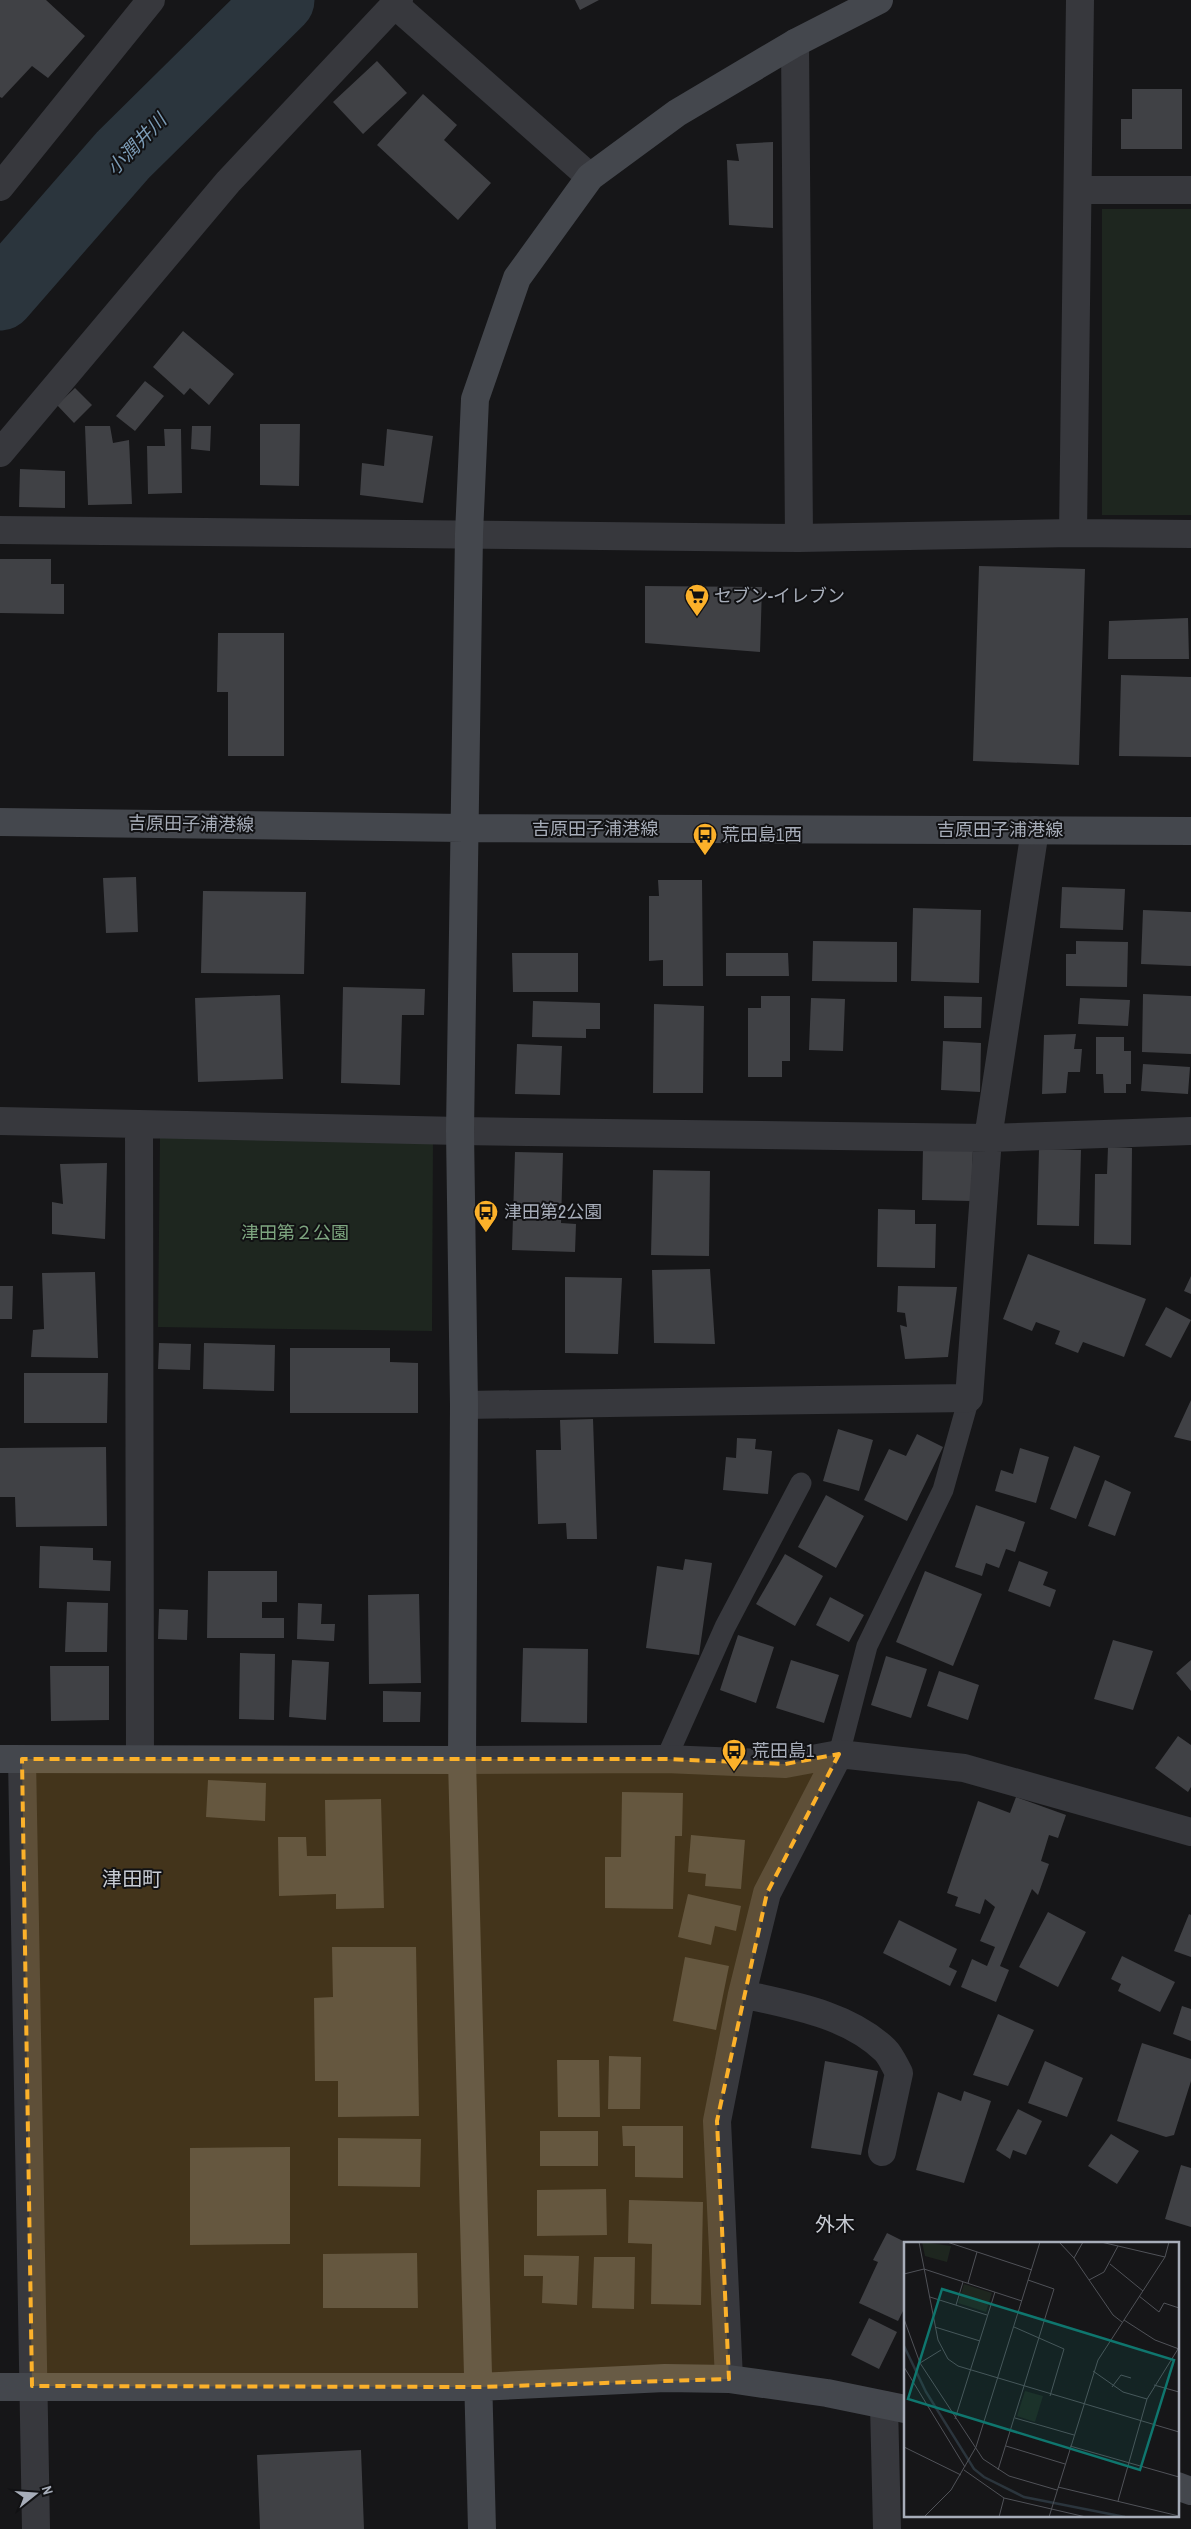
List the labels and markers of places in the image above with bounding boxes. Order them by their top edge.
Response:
supermarket icon: セブン-イレブン [684,583,710,617]
place label: セブン-イレブン [714,583,845,608]
bus stop icon: 荒田島1西 [692,822,718,856]
place label: 荒田島1西 [722,822,802,847]
bus stop icon: 津田第2公園 [473,1199,499,1233]
place label: 津田第2公園 [504,1199,602,1224]
bus stop icon: 荒田島1 [721,1738,747,1772]
place label: 荒田島1 [752,1738,815,1763]

